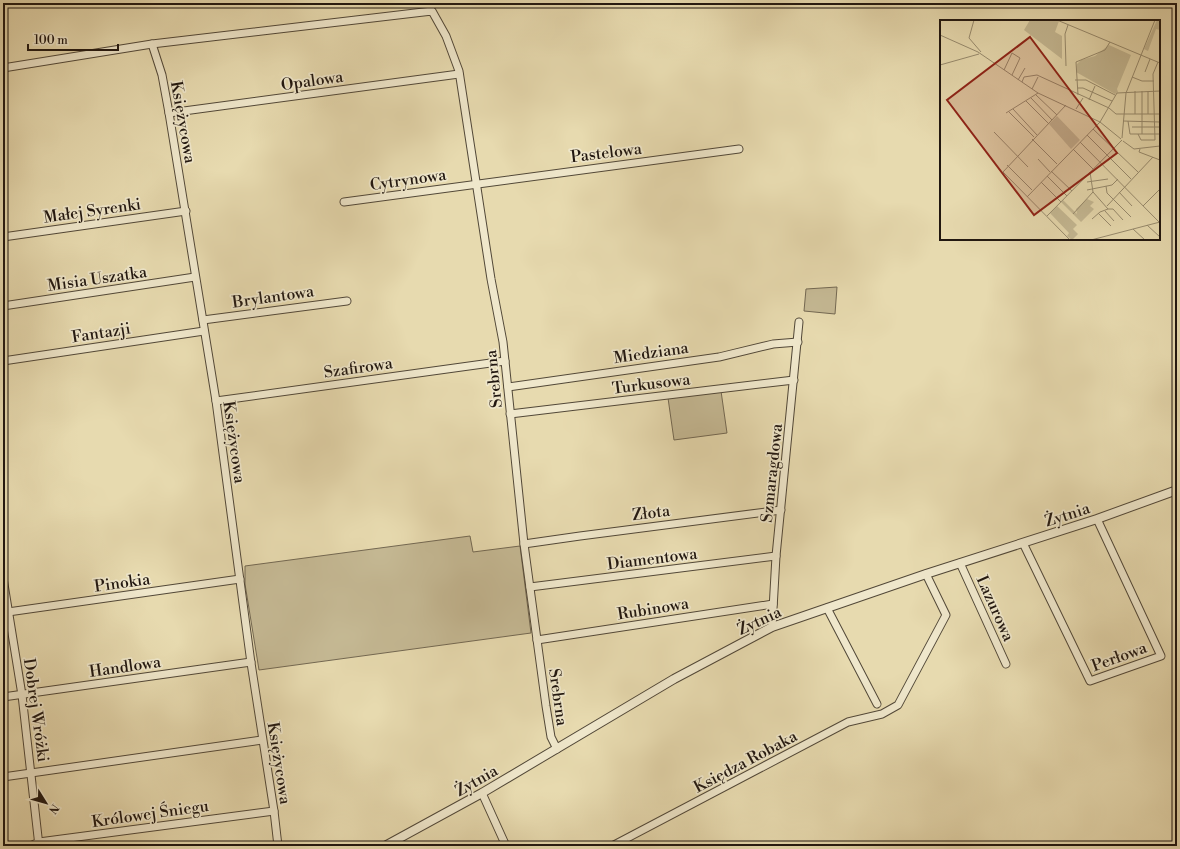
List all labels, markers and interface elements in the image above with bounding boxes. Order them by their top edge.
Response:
inset map [940,20,1160,240]
scale bar [28,26,118,52]
text: 100 m [34,33,68,48]
street label: Opalowa [280,67,345,95]
street label: Księżycowa [166,80,200,166]
street label: Pastelowa [569,139,644,167]
street label: Cytrynowa [369,165,448,195]
street label: Małej Syrenki [42,194,142,228]
street label: Misia Uszatka [46,262,149,296]
street label: Brylantowa [230,281,316,313]
street label: Fantazji [70,318,132,348]
street label: Miedziana [612,338,691,368]
street label: Srebrna [481,348,507,409]
street label: Szafirowa [322,353,395,383]
street label: Turkusowa [611,369,692,399]
street label: Księżycowa [218,400,250,486]
street label: Szmaragdowa [757,422,787,523]
street label: Żytnia [1042,496,1093,532]
street label: Złota [631,501,672,525]
street label: Diamentowa [606,543,699,574]
street label: Pinokia [93,569,152,597]
street label: Lazurowa [972,572,1019,645]
street label: Rubinowa [616,593,691,625]
street label: Żytnia [733,600,785,640]
street label: Perłowa [1089,637,1151,676]
street label: Handlowa [88,652,163,682]
street label: Dobrej Wróżki [19,657,53,763]
street label: Srebrna [544,667,572,728]
street label: Księżycowa [263,721,296,807]
street label: Księdza Robaka [690,726,801,798]
street label: Żytnia [450,758,502,801]
north arrow [26,783,66,823]
street label: Królowej Śniegu [90,794,210,832]
text: N [45,801,61,816]

